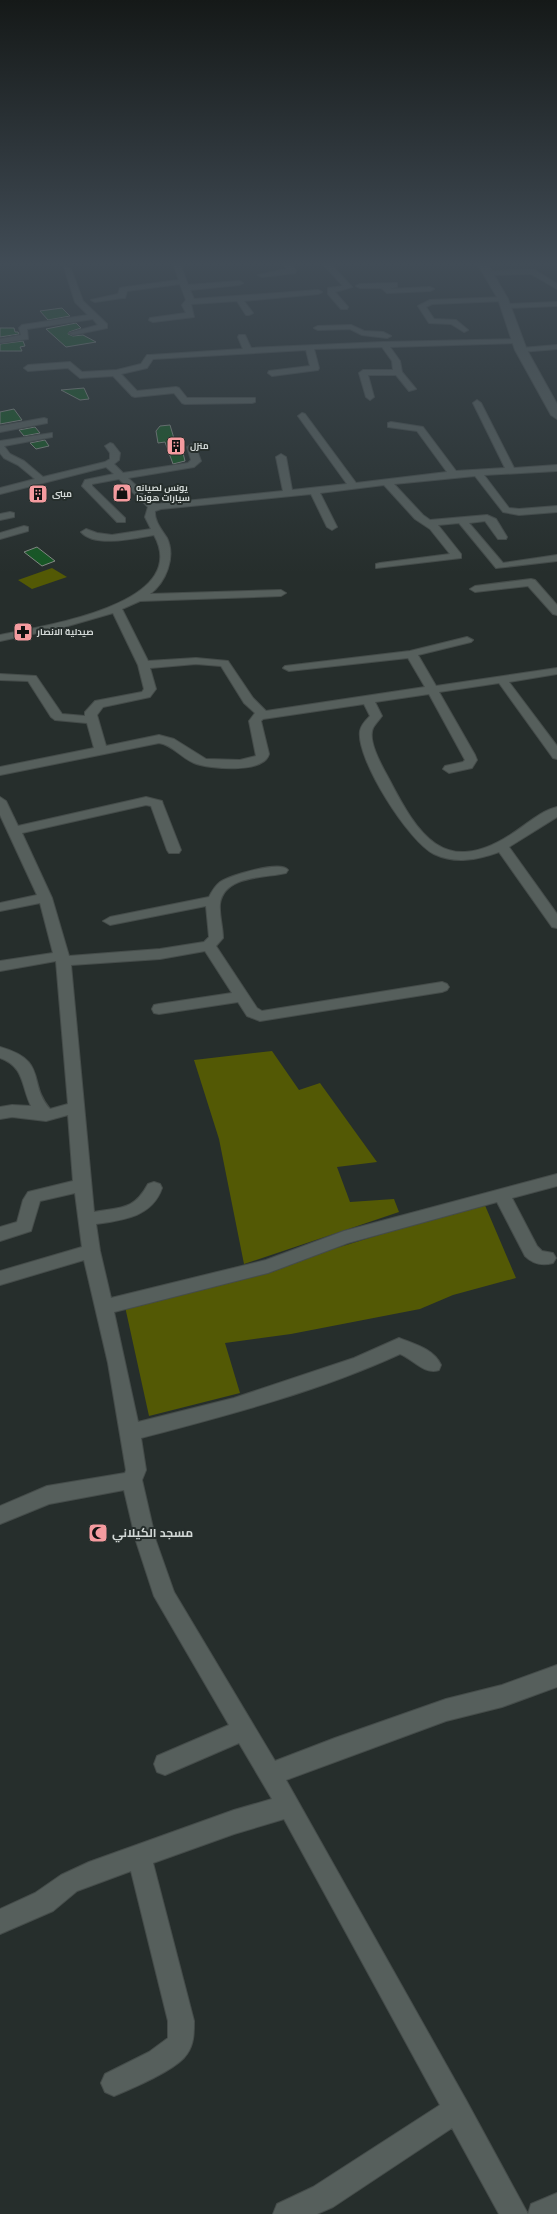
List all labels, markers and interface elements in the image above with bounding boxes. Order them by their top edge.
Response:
building icon: منزل [165,435,187,457]
place label: منزل [190,440,209,452]
shop icon: يونس لصيانه سيارات هوندا [111,482,133,504]
place label: يونس لصيانه سيارات هوندا [136,482,190,504]
building icon: مبنى [27,483,49,505]
place label: مبنى [52,488,72,500]
pharmacy icon: صيدلية الانصار [12,621,34,643]
place label: صيدلية الانصار [36,626,94,638]
mosque icon: مسجد الكيلاني [87,1522,109,1544]
place label: مسجد الكيلاني [112,1525,193,1543]

